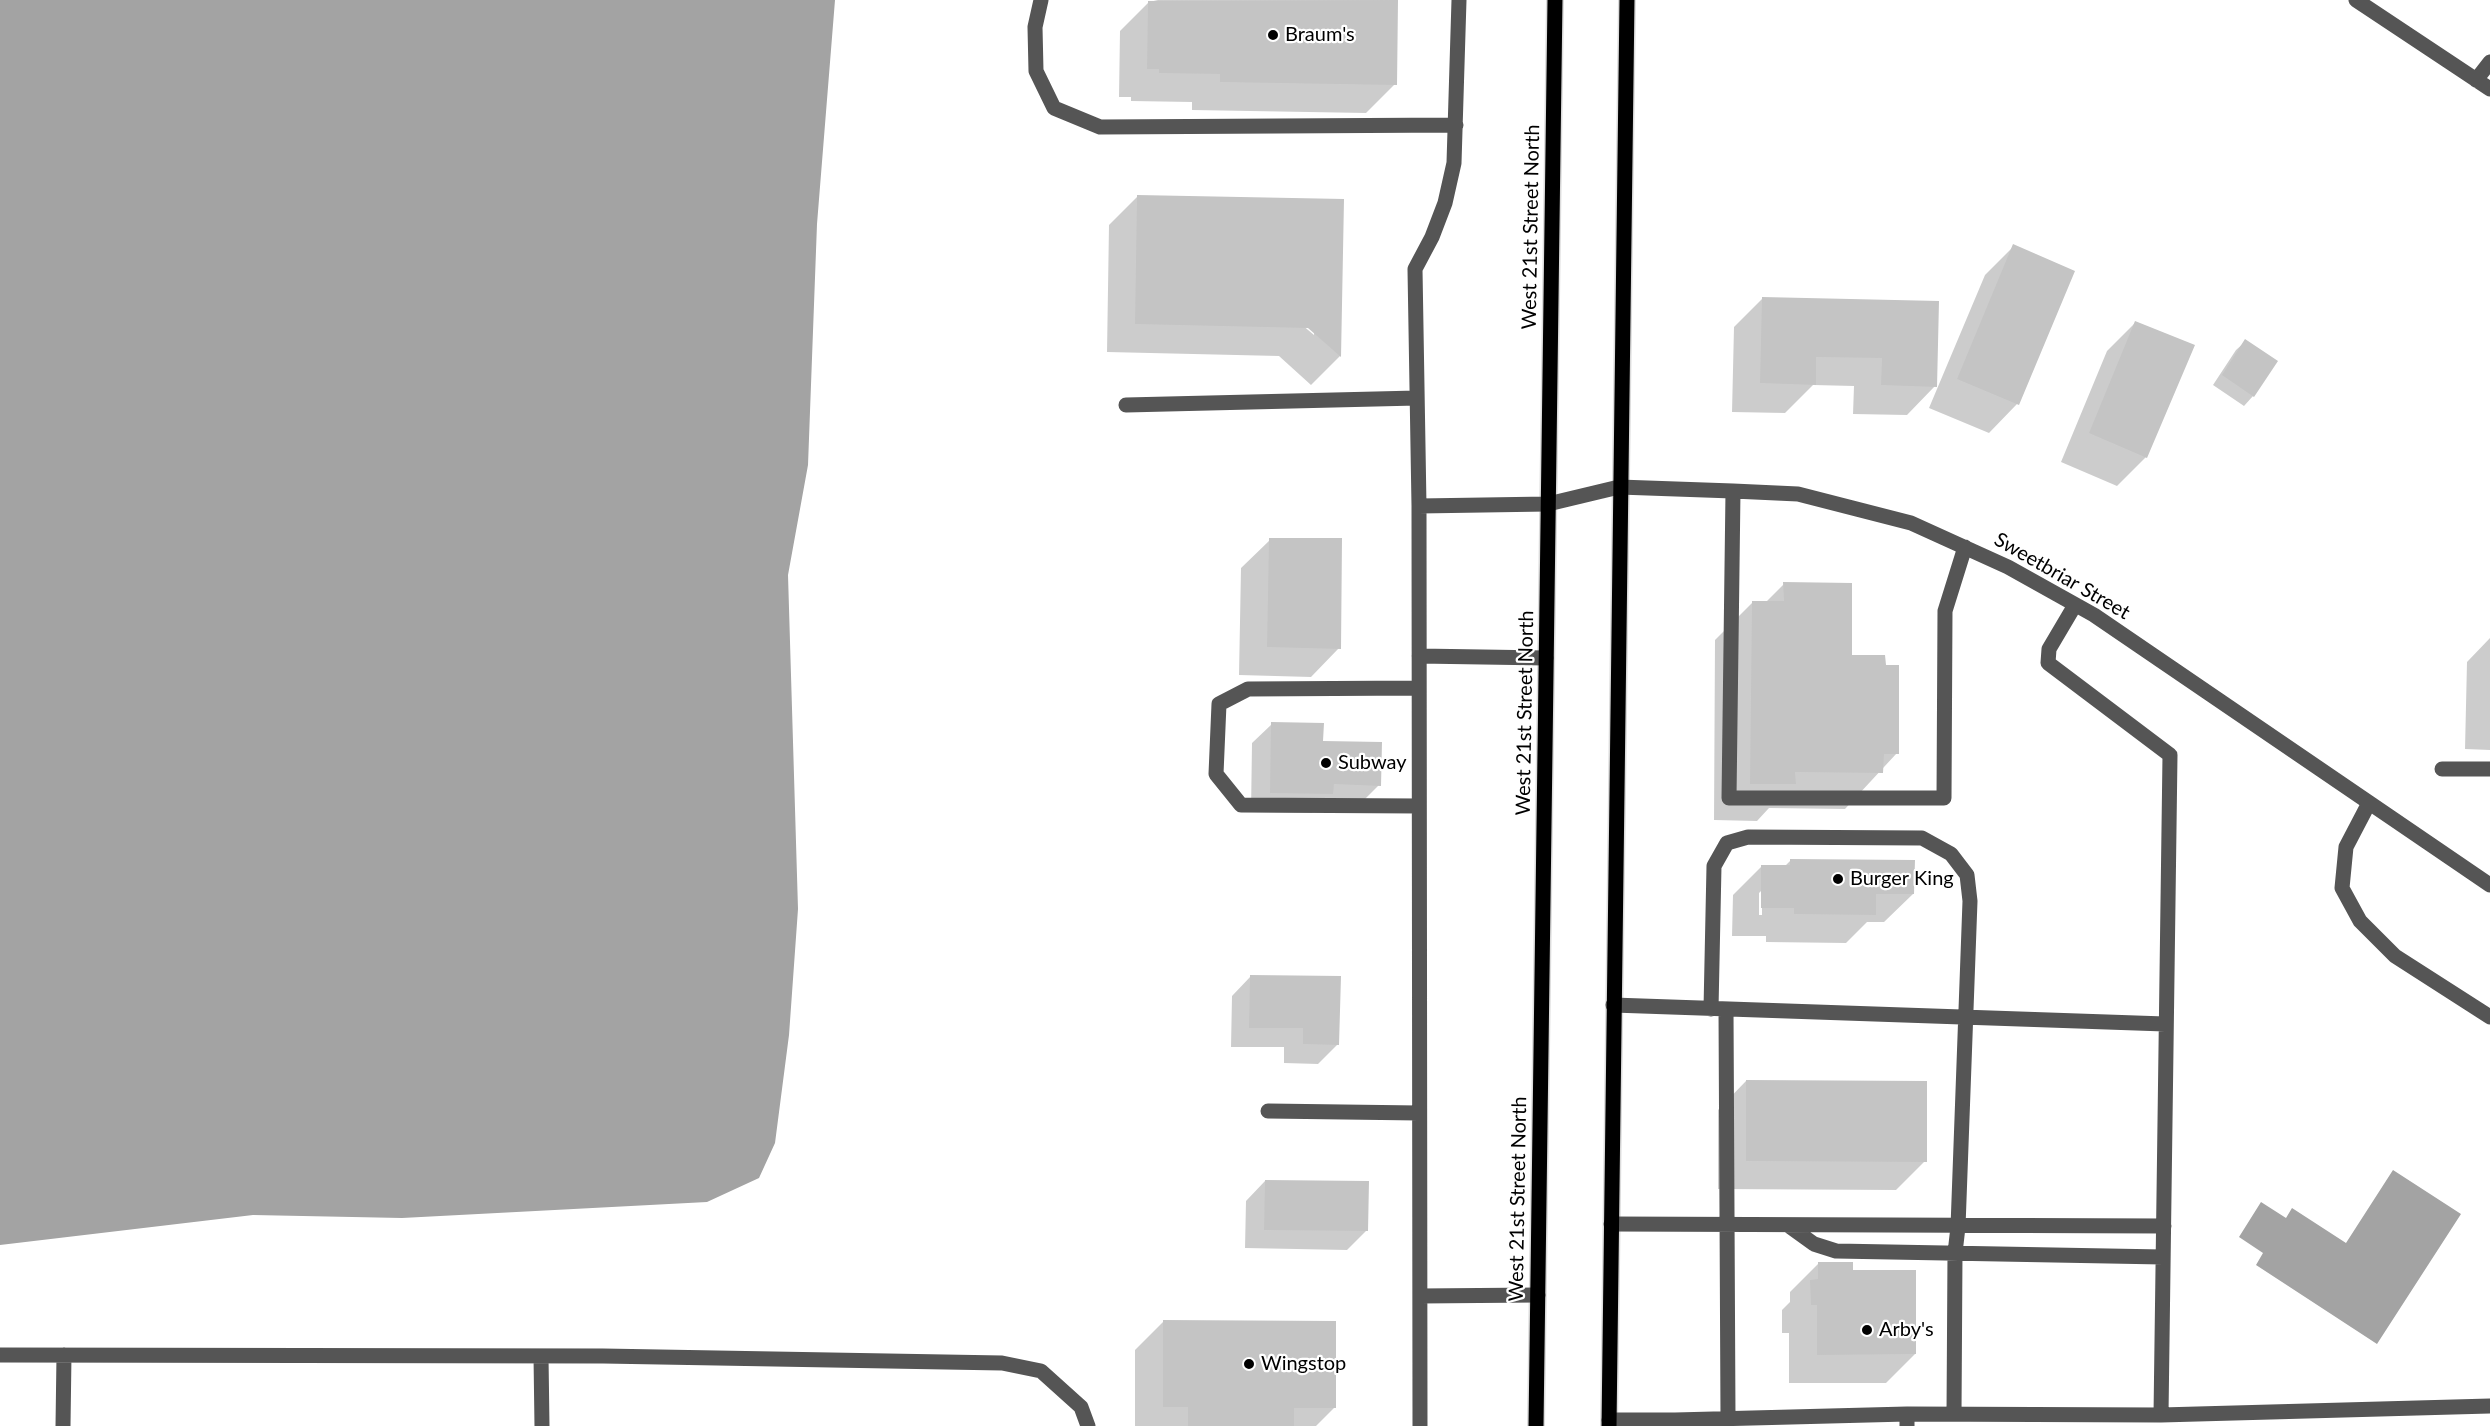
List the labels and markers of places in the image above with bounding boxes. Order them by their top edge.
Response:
place label: Braum's [1285,23,1355,47]
marker: Braum's [1266,28,1280,42]
place label: Subway [1338,751,1406,775]
marker: Subway [1319,756,1333,770]
place label: Burger King [1850,867,1954,891]
marker: Burger King [1831,872,1845,886]
place label: Arby's [1879,1318,1934,1342]
marker: Arby's [1860,1323,1874,1337]
place label: Wingstop [1261,1352,1346,1376]
marker: Wingstop [1242,1357,1256,1371]

